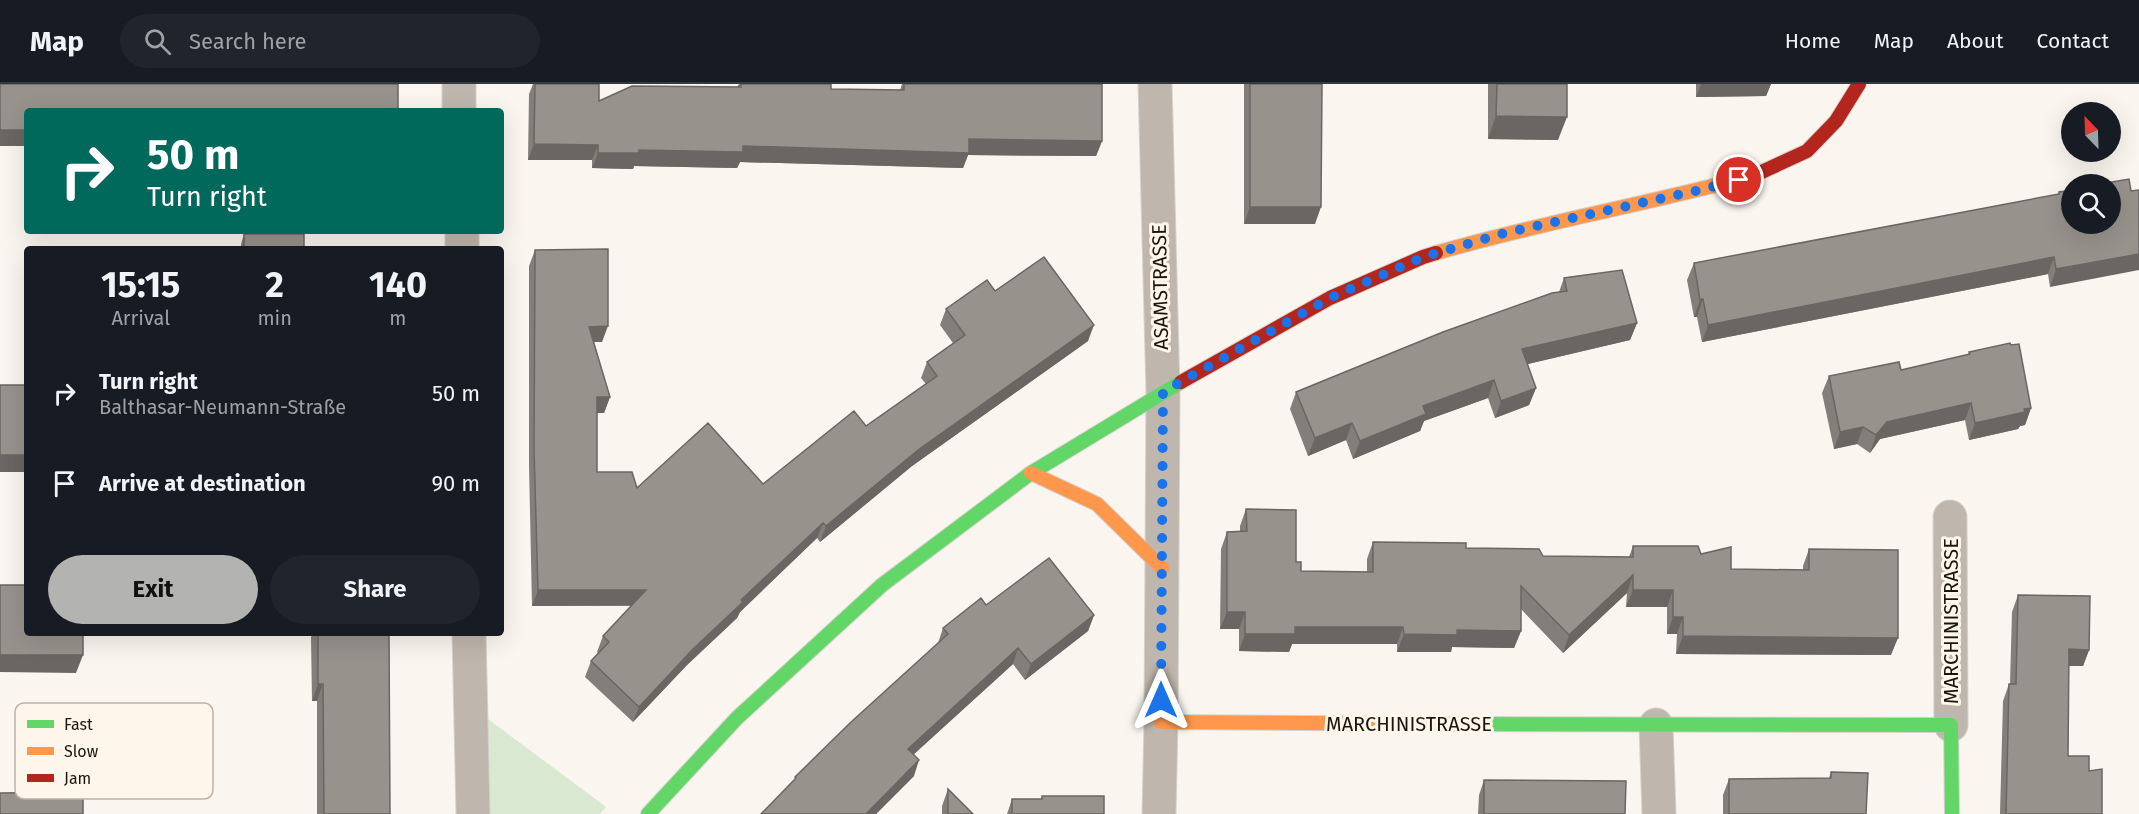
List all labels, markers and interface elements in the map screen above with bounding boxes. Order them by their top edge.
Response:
search box [120,14,540,68]
text: Map [30,25,84,58]
icon: search [141,25,174,58]
text: Search here [189,28,307,55]
text: Home [1785,28,1841,54]
text: Map [1874,28,1914,54]
text: About [1947,28,2004,54]
text: Contact [2037,28,2109,54]
north arrow [2061,102,2121,162]
map controls [2061,102,2121,234]
text: 50 m [147,130,240,180]
icon: right [48,132,126,210]
pin [1713,154,1764,205]
icon: arrive [1722,163,1755,196]
button: search [2061,174,2121,234]
text: Turn right [147,181,267,213]
street label: ASAMSTRASSE [1147,224,1173,350]
text: 15:15 [101,263,180,307]
text: 2 [265,263,284,307]
text: 140 [369,263,427,307]
text: Arrival [111,306,170,330]
text: min [257,306,292,330]
text: m [389,306,407,330]
text: Turn right [99,368,198,395]
icon: right [48,377,81,410]
text: 50 m [432,380,480,407]
text: Balthasar-Neumann-Straße [99,395,346,419]
icon: arrive [48,467,81,500]
text: Arrive at destination [99,470,306,497]
text: 90 m [431,470,480,497]
street label: MARCHINISTRASSE [1939,538,1963,704]
button: Exit [48,555,258,624]
button: Share [270,555,480,624]
position arrow [1129,668,1193,732]
legend [15,703,213,799]
street label: MARCHINISTRASSE [1326,712,1492,736]
text: Fast [64,715,93,734]
text: Slow [64,742,99,761]
text: Jam [64,769,91,788]

